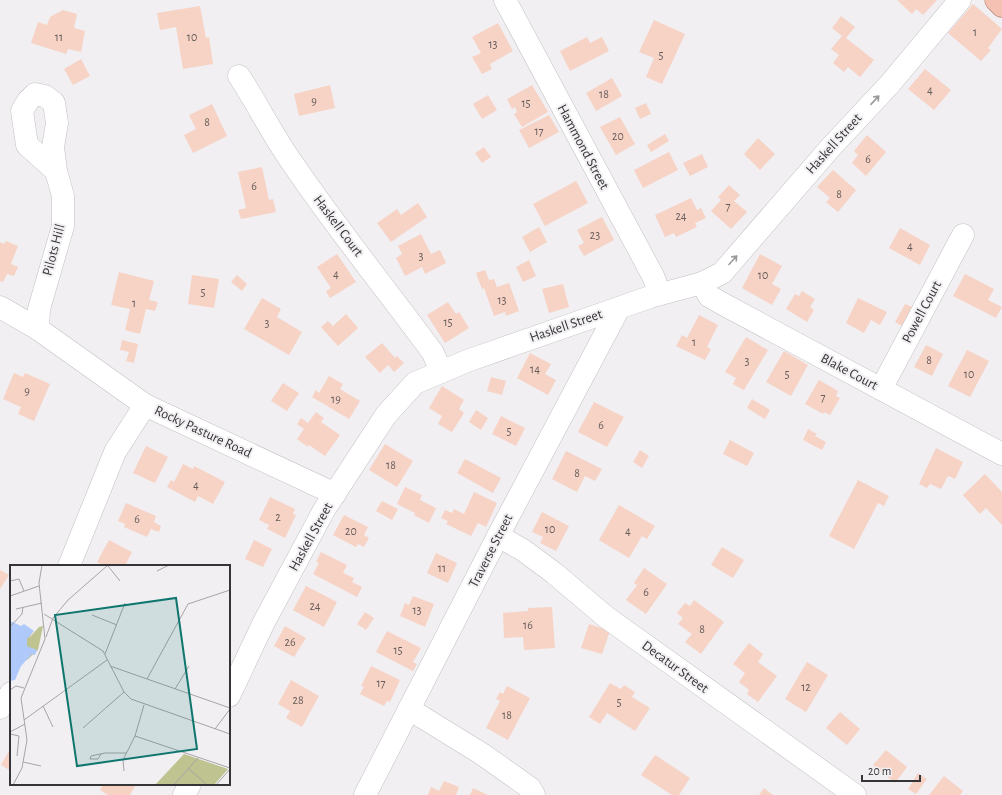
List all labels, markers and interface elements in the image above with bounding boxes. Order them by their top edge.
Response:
house number: 1 [973,26,977,38]
house number: 11 [55,31,63,43]
house number: 10 [187,31,197,43]
house number: 13 [488,38,498,50]
house number: 5 [658,49,664,61]
house number: 4 [927,84,933,96]
house number: 18 [599,88,609,100]
house number: 9 [311,95,317,107]
one-way arrow [870,95,880,105]
house number: 15 [521,97,531,109]
street label: Hammond Street [555,102,612,192]
street label: Haskell Street [803,111,865,177]
house number: 8 [204,116,210,128]
house number: 17 [534,125,544,137]
house number: 20 [612,130,624,142]
house number: 6 [865,153,871,165]
house number: 6 [251,180,257,192]
house number: 8 [836,188,842,200]
street label: Haskell Court [311,193,366,260]
house number: 7 [725,200,731,212]
house number: 24 [675,210,687,222]
street label: Pilots Hill [40,223,68,277]
house number: 23 [590,229,600,241]
house number: 4 [907,240,913,252]
house number: 3 [419,250,424,262]
one-way arrow [729,255,738,266]
house number: 4 [333,268,339,280]
house number: 10 [758,269,768,281]
street label: Powell Court [900,278,944,345]
house number: 5 [200,286,206,298]
house number: 13 [497,294,507,306]
house number: 1 [132,297,136,309]
street label: Haskell Street [528,307,605,345]
house number: 15 [443,316,453,328]
house number: 3 [265,317,270,329]
house number: 1 [692,336,696,348]
street label: Blake Court [818,351,880,393]
house number: 8 [926,354,932,366]
house number: 3 [745,355,750,367]
house number: 14 [530,363,540,375]
house number: 5 [784,368,790,380]
house number: 10 [964,368,974,380]
house number: 9 [24,385,30,397]
house number: 7 [820,391,826,403]
house number: 19 [331,393,341,405]
street label: Rocky Pasture Road [152,403,254,461]
house number: 6 [598,419,604,431]
house number: 5 [506,425,512,437]
house number: 18 [386,459,396,471]
house number: 8 [574,467,580,479]
house number: 4 [193,479,199,491]
street label: Haskell Street [287,500,336,574]
house number: 2 [275,511,281,523]
street label: Traverse Street [467,512,516,590]
house number: 6 [134,513,140,525]
house number: 10 [545,523,555,535]
house number: 20 [345,525,357,537]
house number: 4 [625,525,631,537]
house number: 11 [438,562,446,574]
inset map [10,565,230,785]
house number: 6 [643,586,649,598]
house number: 24 [309,600,321,612]
house number: 13 [412,604,422,616]
house number: 16 [523,619,533,631]
house number: 8 [699,623,705,635]
house number: 26 [284,636,296,648]
street label: Decatur Street [639,638,711,696]
house number: 15 [393,644,403,656]
house number: 17 [376,677,386,689]
house number: 12 [801,681,811,693]
house number: 28 [292,694,304,706]
house number: 5 [616,696,622,708]
house number: 18 [502,709,512,721]
scale bar [862,757,920,783]
text: 20 m [868,765,891,777]

